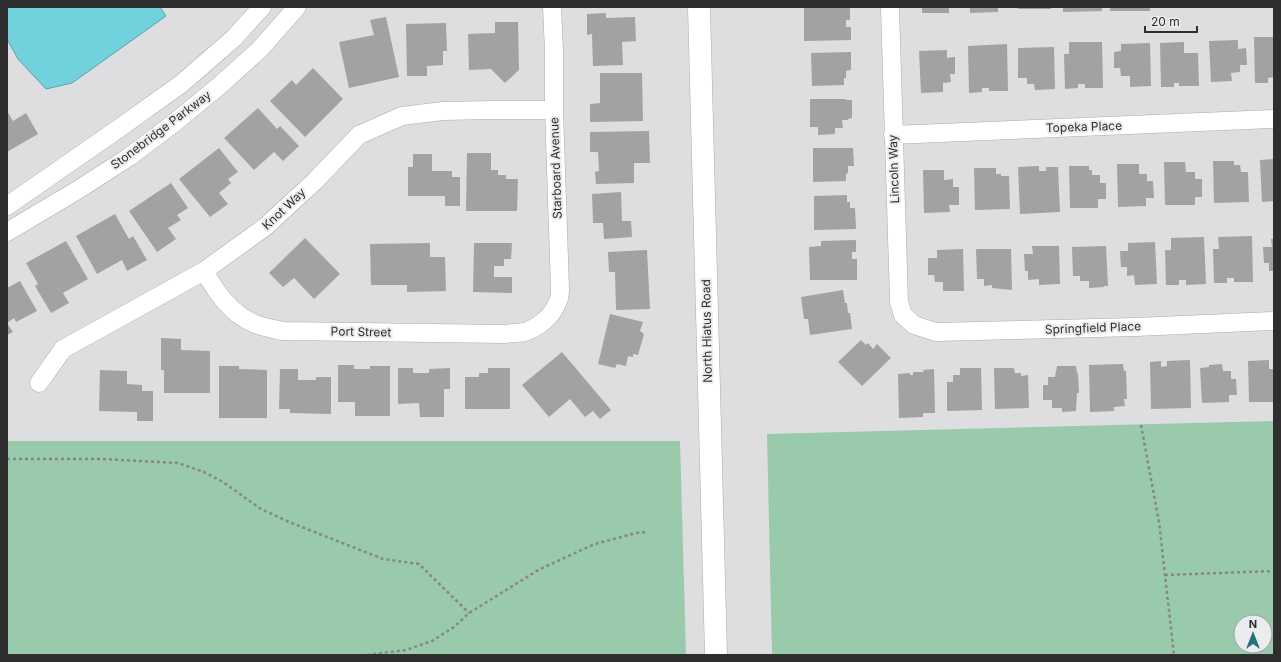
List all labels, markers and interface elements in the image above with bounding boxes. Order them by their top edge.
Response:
scale bar [1145,8,1197,34]
text: 20 m [1151,14,1180,29]
street label: Stonebridge Parkway [108,87,214,172]
street label: Starboard Avenue [546,117,565,219]
street label: Topeka Place [1046,118,1122,135]
street label: Lincoln Way [885,134,902,204]
street label: Knot Way [259,185,309,233]
street label: North Hiatus Road [698,279,715,383]
street label: Springfield Place [1045,318,1141,337]
street label: Port Street [331,323,392,340]
north arrow [1233,614,1273,654]
text: N [1249,617,1257,631]

